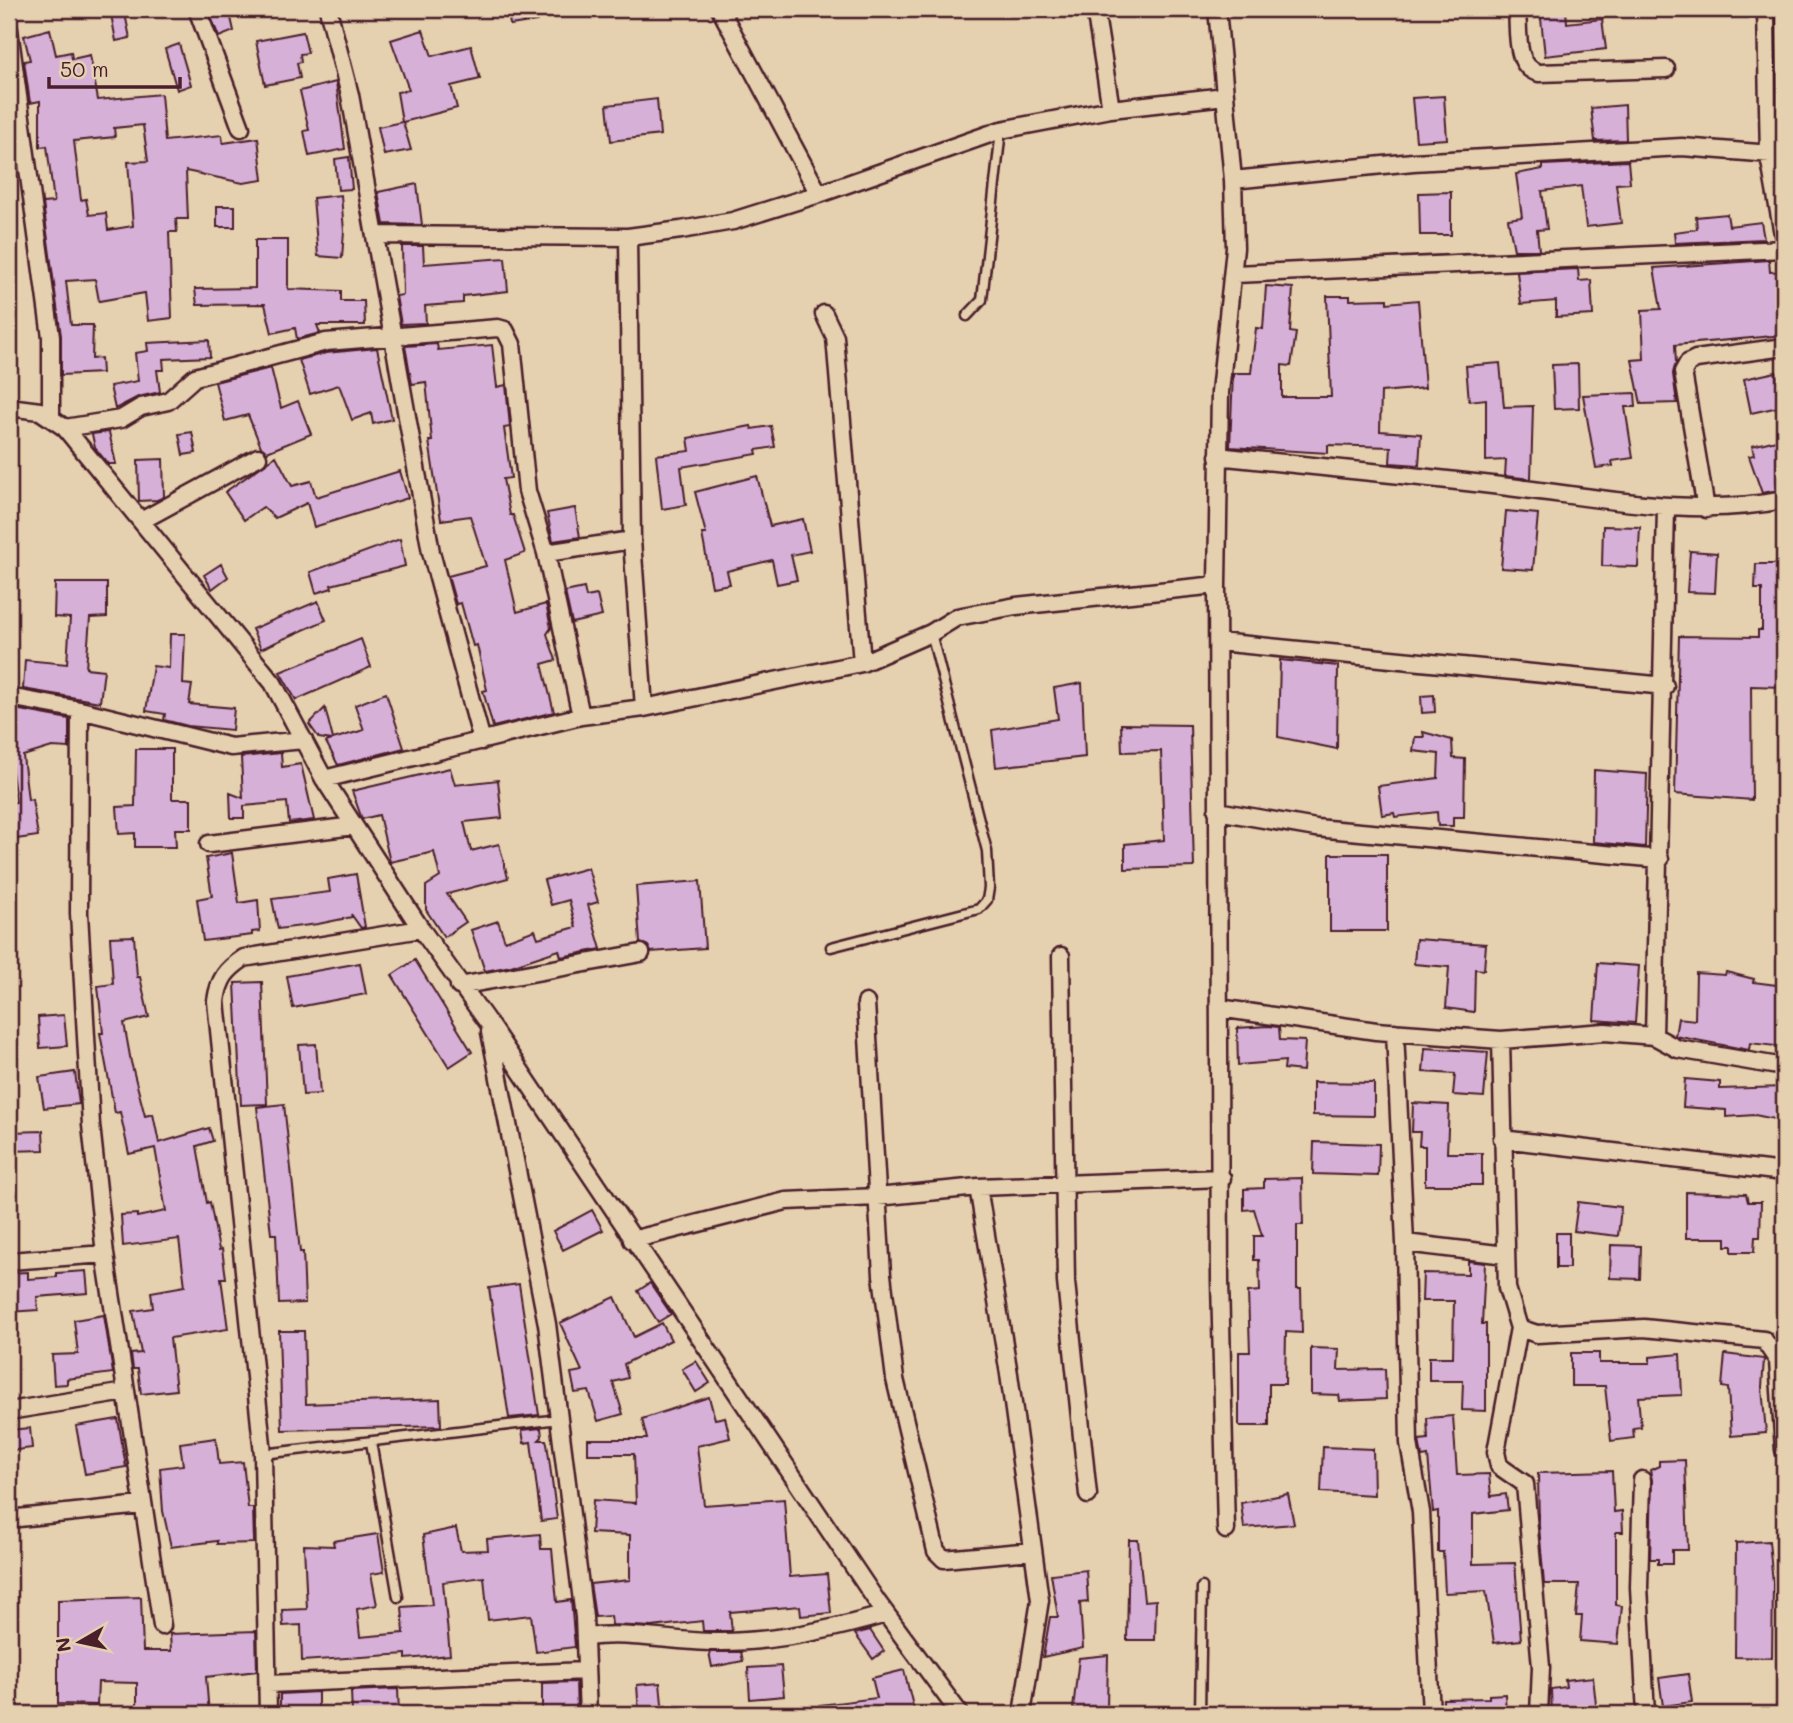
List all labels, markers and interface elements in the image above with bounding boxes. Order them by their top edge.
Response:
scale bar [49,46,180,90]
text: 50 m [60,55,109,82]
north arrow [46,1608,116,1678]
text: N [49,1636,76,1654]

